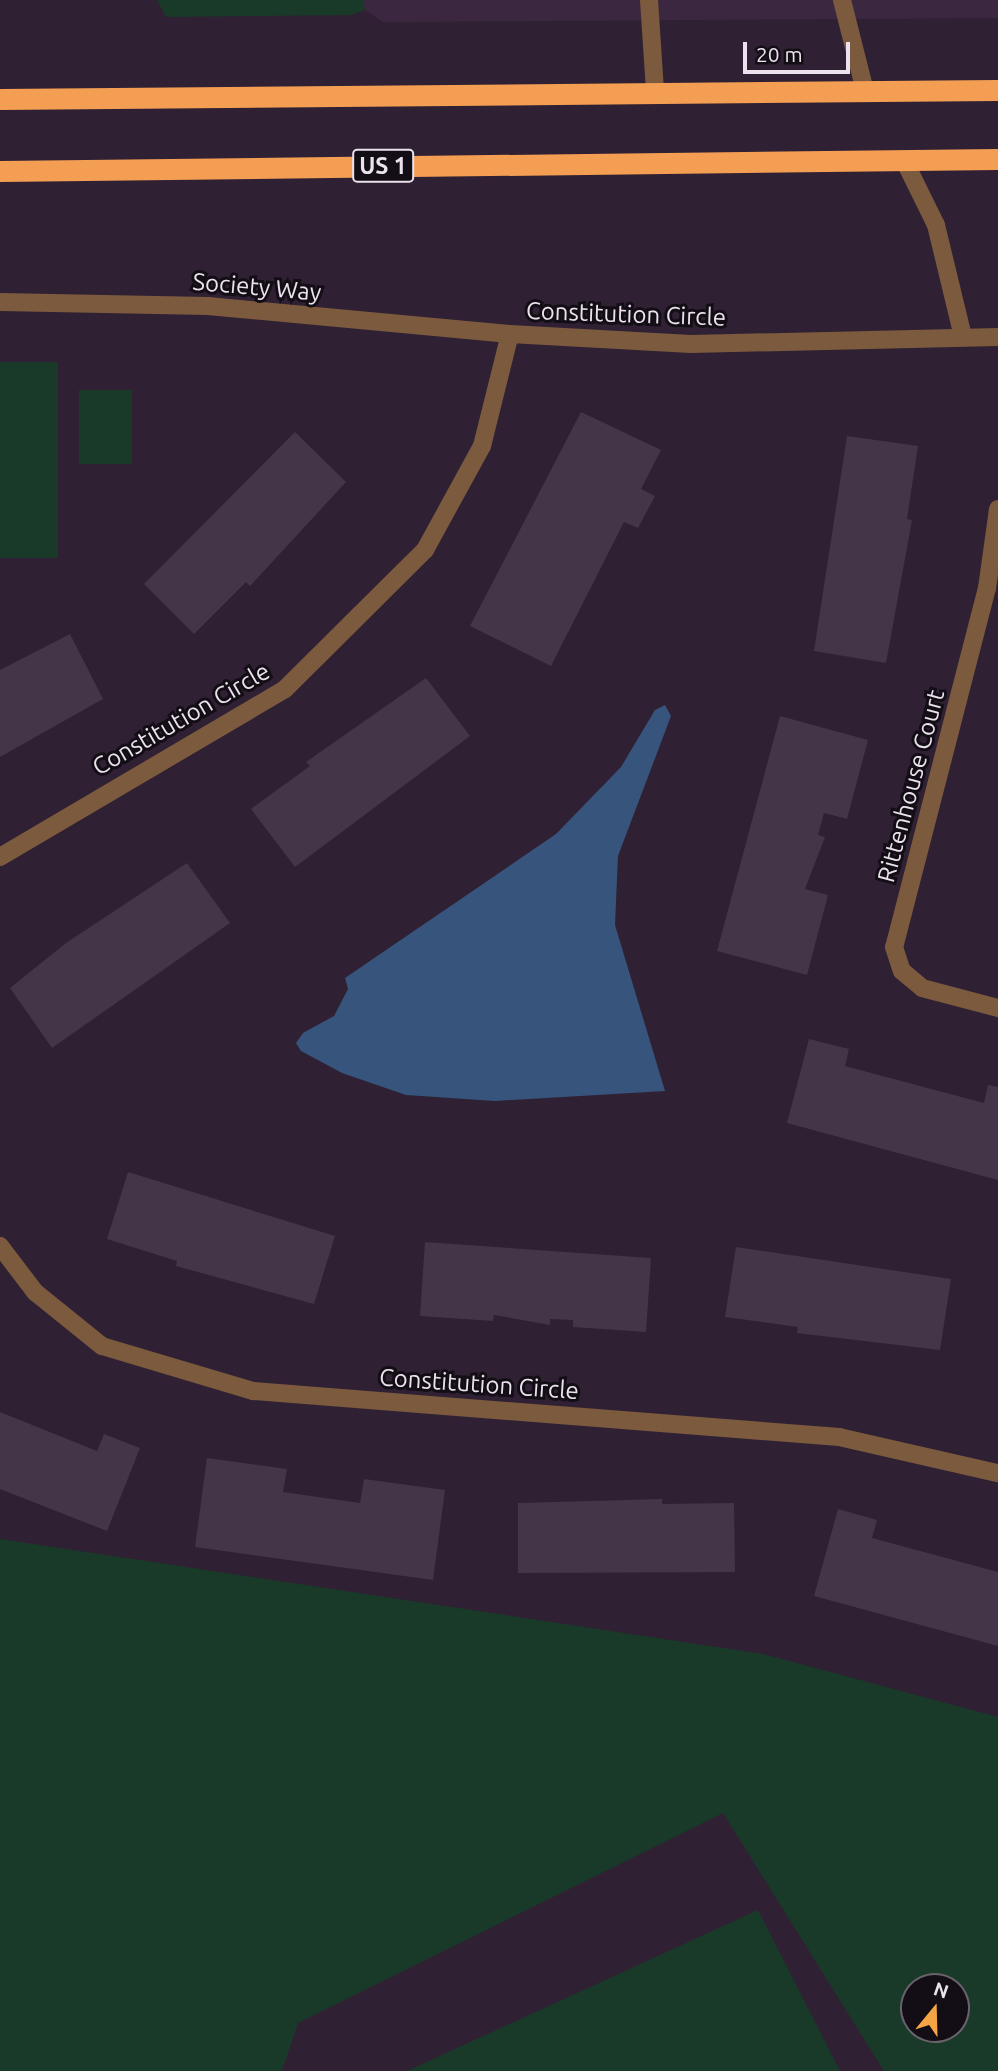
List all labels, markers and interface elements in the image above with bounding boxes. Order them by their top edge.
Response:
scale bar [746,28,853,72]
text: 20 m [756,42,803,66]
road number: US 1 [352,146,414,186]
street label: Society Way [192,267,322,307]
street label: Constitution Circle [526,296,726,332]
street label: Constitution Circle [87,657,275,781]
street label: Rittenhouse Court [871,687,951,885]
street label: Constitution Circle [378,1363,580,1405]
north arrow [900,1973,970,2043]
text: N [931,1977,951,2003]

